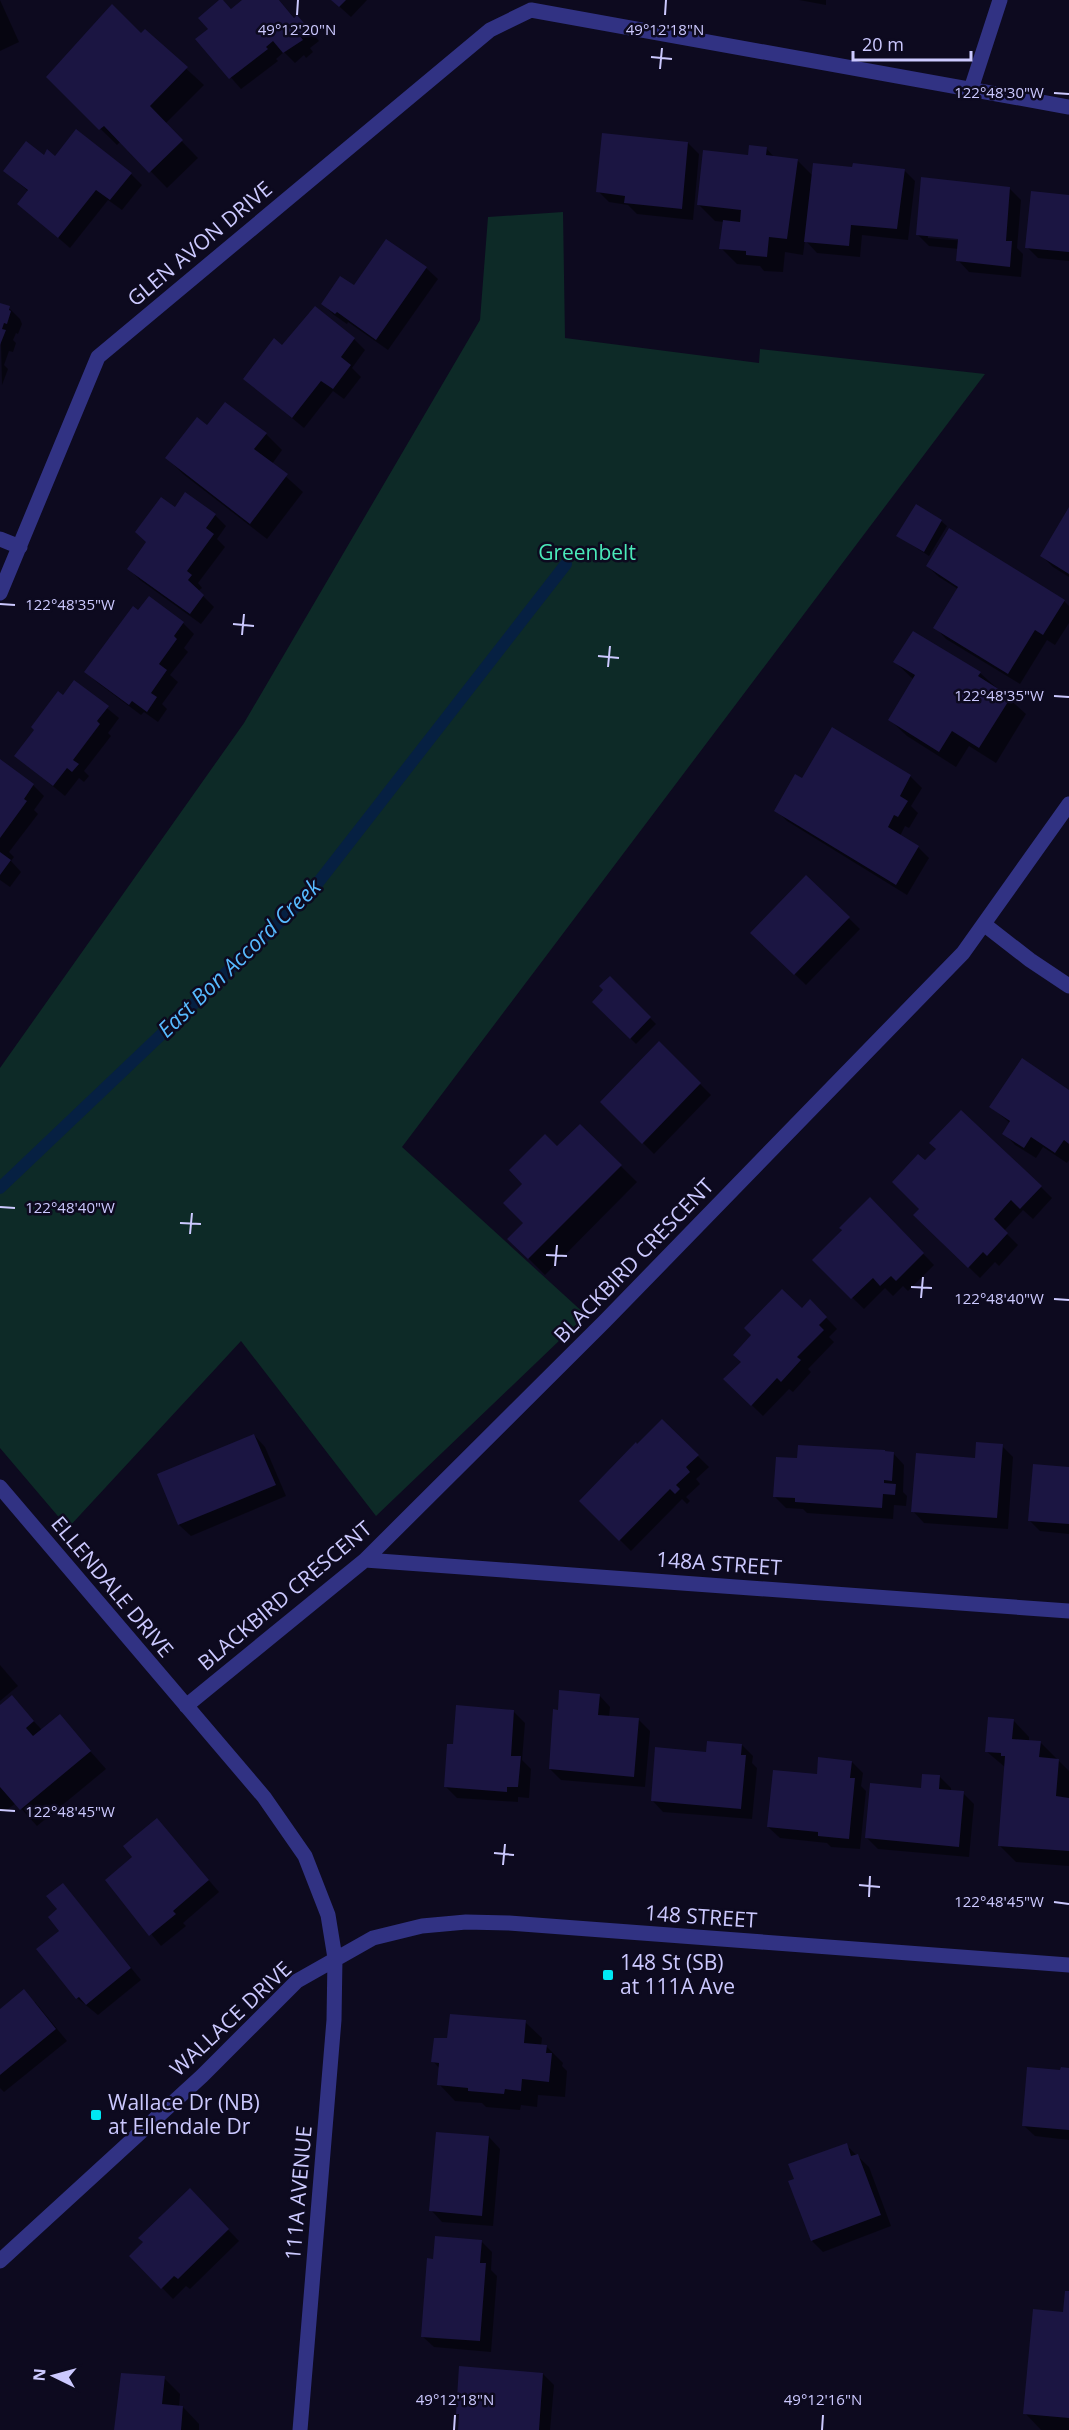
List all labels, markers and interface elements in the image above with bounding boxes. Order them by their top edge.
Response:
text: 49°12'20"N [258,19,336,39]
text: 49°12'18"N [626,19,704,39]
scale bar [853,24,972,62]
text: 20 m [862,32,904,56]
text: 122°48'30"W [954,82,1044,102]
street label: GLEN AVON DRIVE [121,174,278,312]
park label: Greenbelt [538,538,636,566]
text: 122°48'35"W [25,594,115,614]
text: 122°48'35"W [954,685,1044,705]
water label: East Bon Accord Creek [150,871,327,1043]
street label: BLACKBIRD CRESCENT [547,1172,720,1349]
text: 122°48'40"W [25,1197,115,1217]
text: 122°48'40"W [954,1288,1044,1308]
street label: ELLENDALE DRIVE [45,1510,180,1663]
street label: BLACKBIRD CRESCENT [192,1514,377,1676]
street label: 148A STREET [655,1545,783,1581]
text: 122°48'45"W [25,1801,115,1821]
text: 122°48'45"W [954,1891,1044,1911]
street label: 148 STREET [644,1898,759,1934]
place label: 148 St (SB) at 111A Ave [620,1948,735,2000]
street label: WALLACE DRIVE [164,1955,297,2082]
marker: 148 St (SB) at 111A Ave [601,1968,615,1982]
place label: Wallace Dr (NB) at Ellendale Dr [108,2088,260,2140]
marker: Wallace Dr (NB) at Ellendale Dr [89,2108,103,2122]
street label: 111A AVENUE [278,2124,318,2261]
north arrow [24,2346,84,2406]
text: N [28,2367,51,2382]
text: 49°12'18"N [416,2389,494,2409]
text: 49°12'16"N [784,2389,862,2409]

